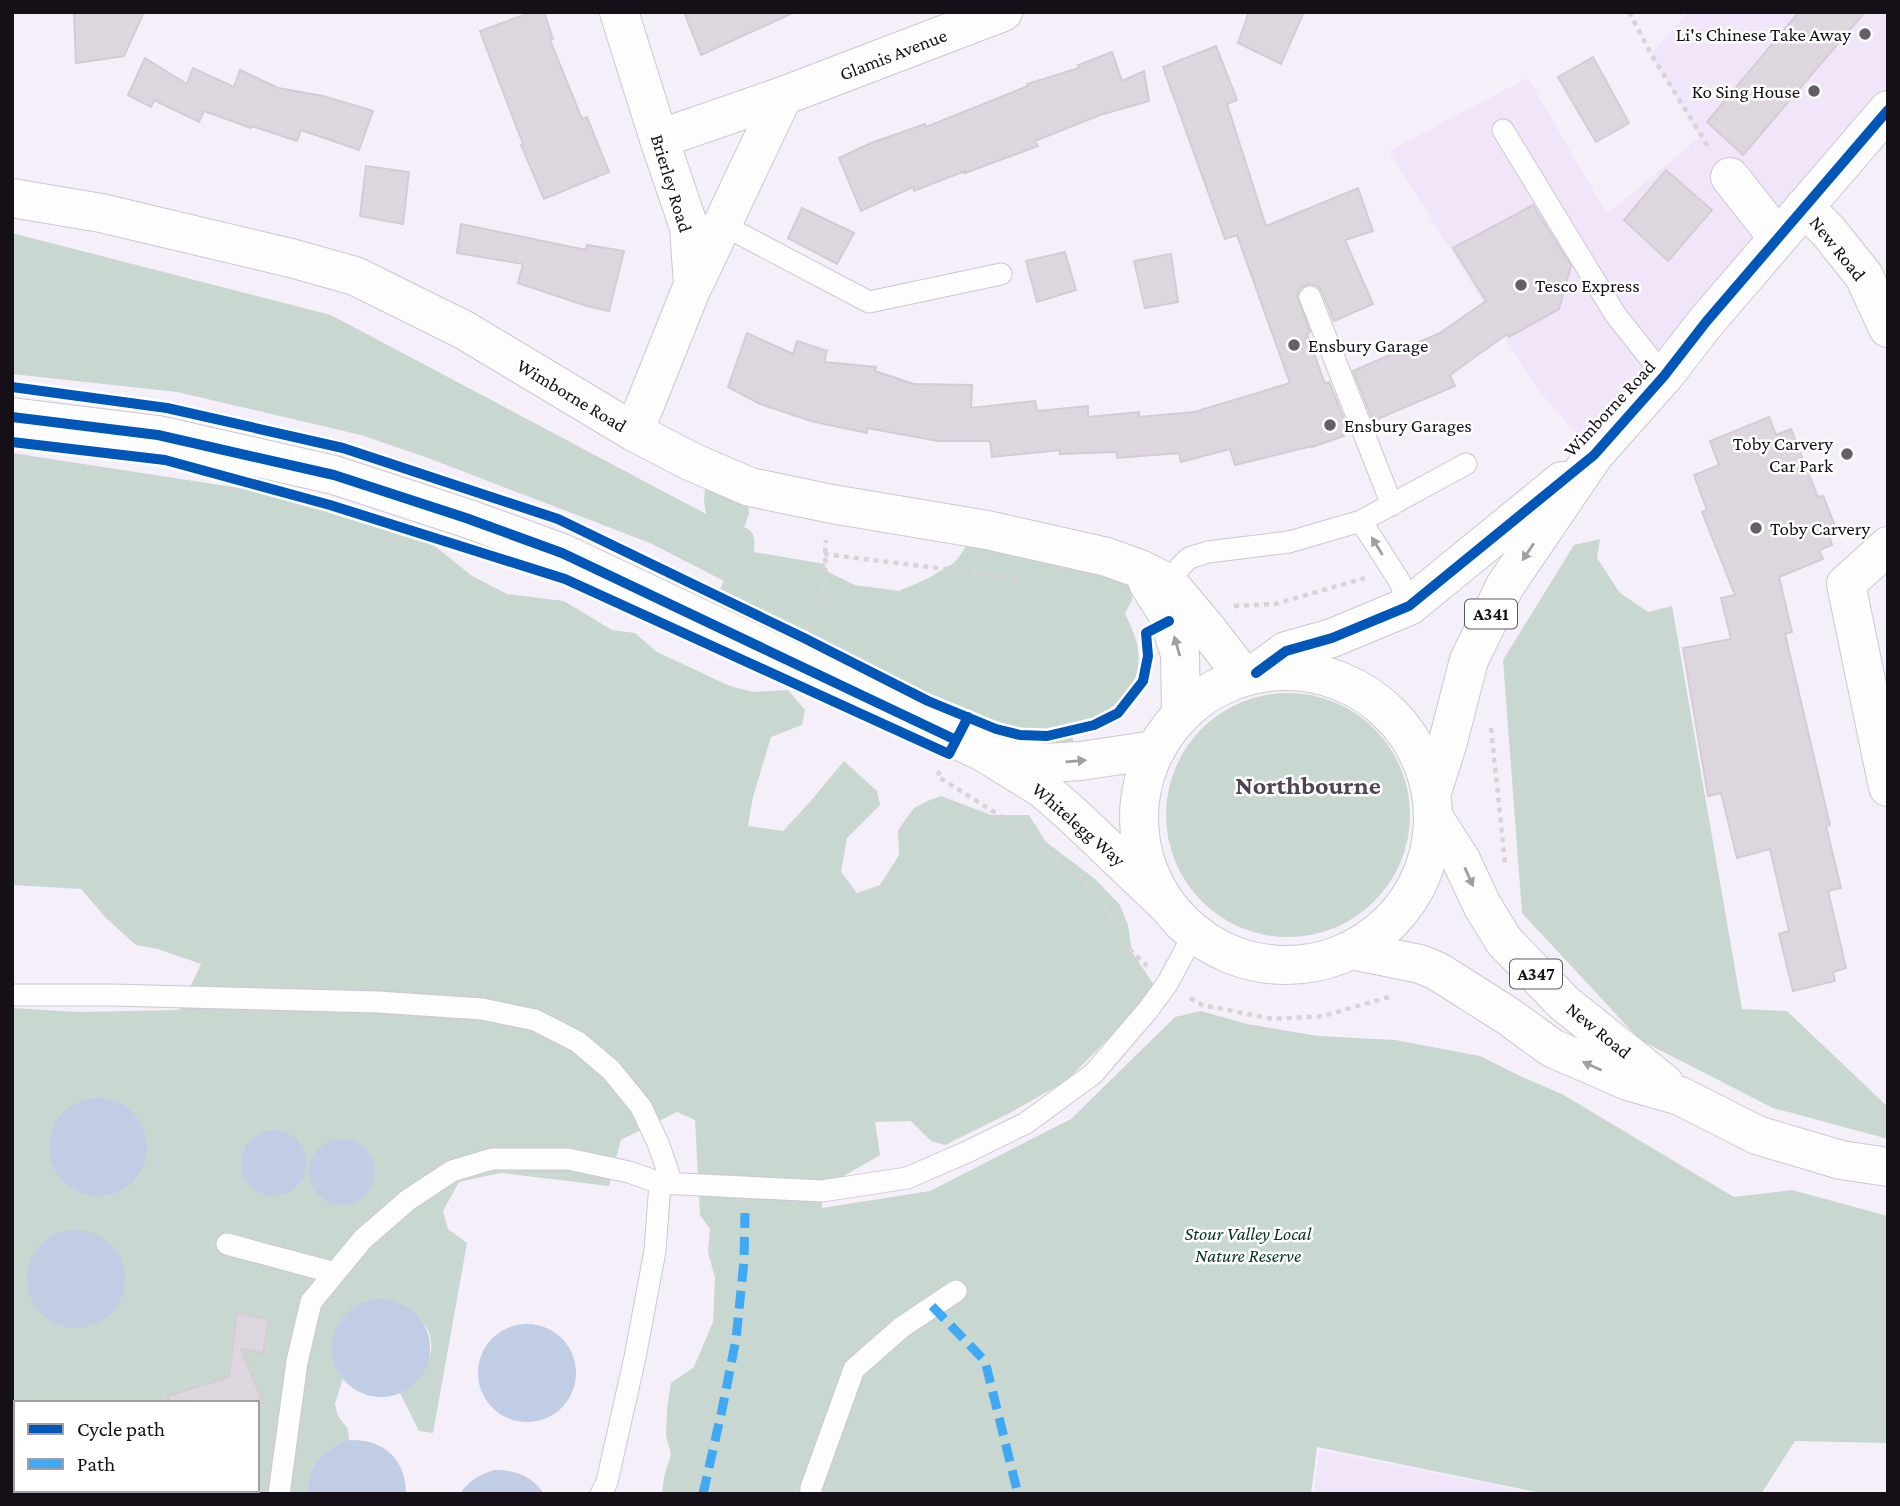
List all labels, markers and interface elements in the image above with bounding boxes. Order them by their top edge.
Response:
street label: Glamis Avenue [837,24,950,85]
place label: Li's Chinese Take Away [1676,24,1851,45]
marker: Li's Chinese Take Away [1857,26,1873,42]
place label: Ko Sing House [1692,81,1800,102]
marker: Ko Sing House [1806,83,1822,99]
street label: Brierley Road [647,132,696,235]
street label: New Road [1805,212,1870,285]
place label: Tesco Express [1535,275,1640,296]
marker: Tesco Express [1513,277,1529,293]
place label: Ensbury Garage [1308,335,1428,356]
marker: Ensbury Garage [1286,337,1302,353]
street label: Wimborne Road [513,355,630,436]
street label: Wimborne Road [1559,356,1659,461]
place label: Ensbury Garages [1344,415,1472,436]
marker: Ensbury Garages [1322,417,1338,433]
place label: Toby Carvery Car Park [1733,433,1834,476]
marker: Toby Carvery Car Park [1839,446,1855,462]
place label: Toby Carvery [1770,518,1870,539]
marker: Toby Carvery [1748,520,1764,536]
one-way arrow [1370,536,1383,555]
one-way arrow [1521,543,1535,561]
road number: A341 [1465,600,1517,628]
one-way arrow [1171,635,1181,656]
one-way arrow [1066,755,1088,766]
district label: Northbourne [1235,771,1381,800]
street label: Whitelegg Way [1028,778,1130,871]
one-way arrow [1463,867,1475,887]
road number: A347 [1510,959,1562,988]
street label: New Road [1562,998,1635,1063]
one-way arrow [1582,1060,1602,1072]
park label: Stour Valley Local Nature Reserve [1185,1223,1312,1266]
legend [14,1401,259,1492]
text: Cycle path [77,1417,165,1441]
text: Path [77,1452,115,1476]

